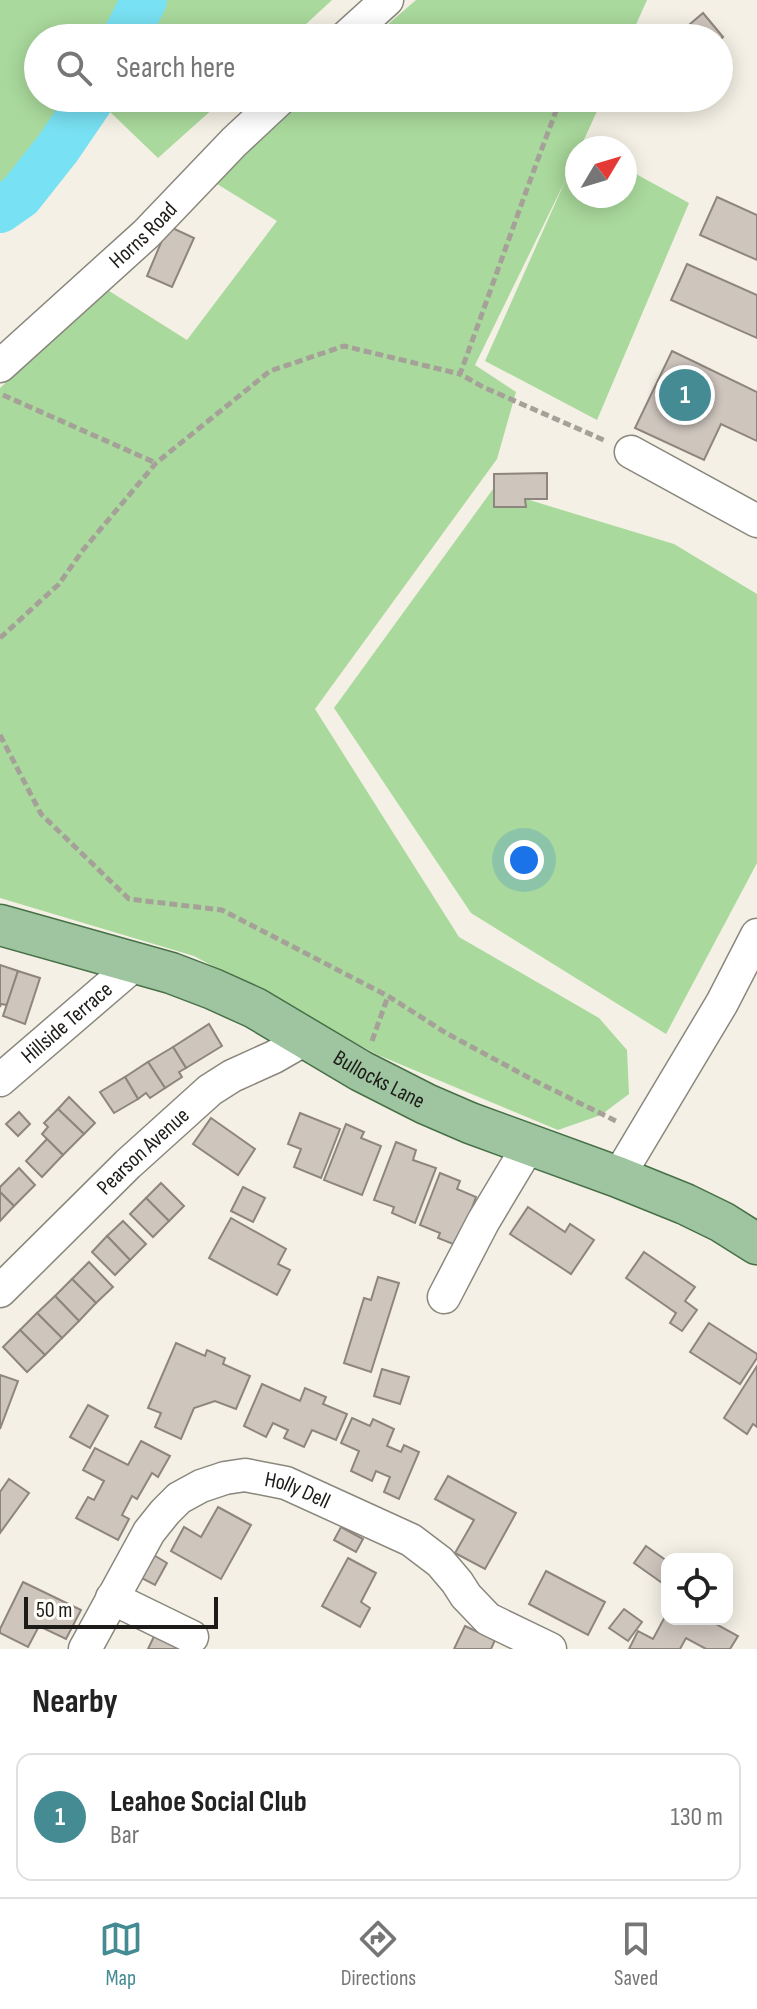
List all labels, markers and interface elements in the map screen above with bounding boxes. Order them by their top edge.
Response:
search box [24,24,733,112]
icon: search [52,46,96,90]
text: Search here [116,50,235,86]
north arrow [565,136,637,208]
street label: Horns Road [104,196,183,274]
pin: 1 [659,365,711,425]
your location [504,840,544,880]
street label: Hillside Terrace [16,976,118,1069]
street label: Bullocks Lane [329,1044,429,1115]
street label: Pearson Avenue [91,1102,195,1201]
street label: Holly Dell [262,1466,334,1515]
map controls [661,1553,733,1625]
button: locate [661,1553,733,1625]
scale bar [24,1593,218,1629]
text: 50 m [36,1597,72,1624]
text: Nearby [32,1681,118,1722]
text: Leahoe Social Club [110,1784,307,1820]
text: 1 [55,1802,65,1833]
text: 130 m [671,1802,723,1833]
text: Bar [110,1820,139,1851]
tab: Map [99,1917,143,1992]
tab: Directions [341,1917,416,1992]
tab: Saved [614,1917,658,1992]

